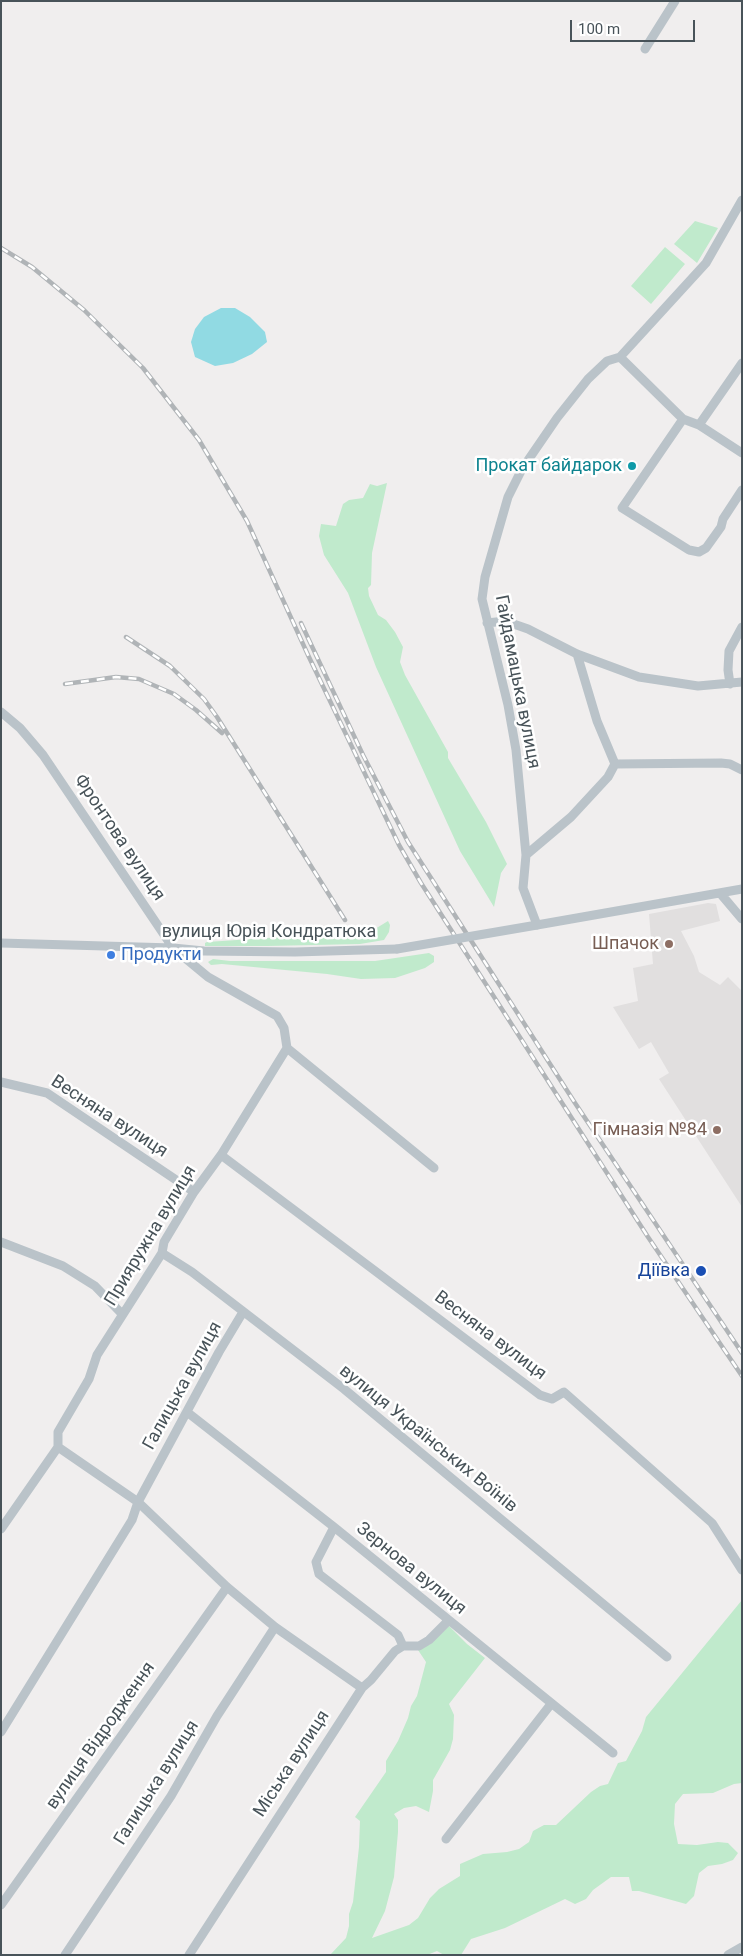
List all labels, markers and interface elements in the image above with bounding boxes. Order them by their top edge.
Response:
scale bar [573,10,698,42]
text: 100 m [578,20,620,38]
place label: Прокат байдарок [475,455,622,477]
marker: Прокат байдарок [626,460,638,472]
street label: Гайдамацька вулиця [490,593,544,771]
street label: Фронтова вулиця [69,771,169,905]
street label: вулиця Юрія Кондратюка [162,921,376,943]
place label: Шпачок [592,933,659,955]
marker: Шпачок [663,938,675,950]
place label: Продукти [121,944,202,966]
marker: Продукти [105,949,117,961]
street label: Весняна вулиця [47,1071,171,1163]
place label: Гімназія №84 [592,1119,707,1141]
marker: Гімназія №84 [711,1124,723,1136]
street label: Прияружна вулиця [101,1162,201,1310]
place label: Діївка [638,1260,690,1282]
marker: Діївка [694,1264,708,1278]
street label: Весняна вулиця [430,1287,550,1385]
street label: Галицька вулиця [139,1318,227,1454]
street label: вулиця Українських Воїнів [335,1360,521,1518]
street label: Зернова вулиця [352,1518,470,1620]
street label: вулиця Відродження [42,1658,160,1814]
street label: Міська вулиця [249,1707,335,1821]
street label: Галицька вулиця [110,1717,204,1849]

